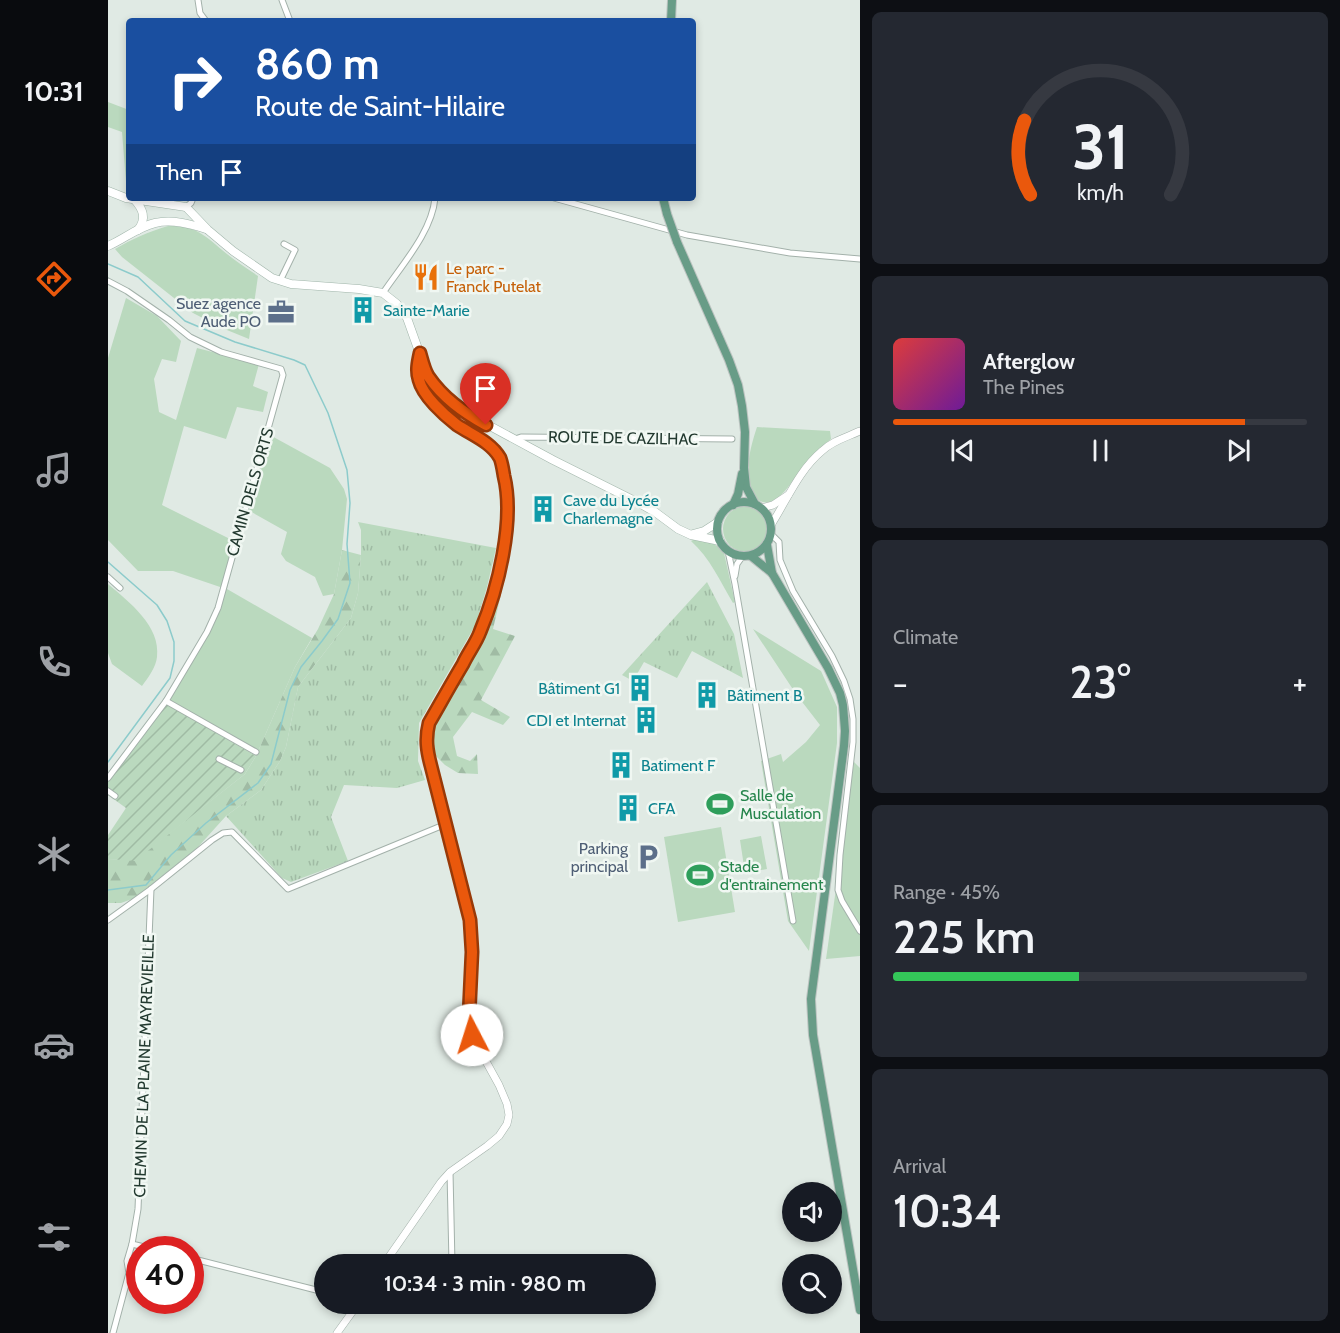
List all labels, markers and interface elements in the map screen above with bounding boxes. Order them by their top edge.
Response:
text: 860 m [255,38,380,90]
icon: right [156,42,234,120]
text: 10:31 [24,75,84,108]
text: Route de Saint-Hilaire [255,90,505,123]
text: 31 [1072,109,1128,185]
icon: arrive [215,156,248,189]
text: Then [156,159,203,186]
text: km/h [1077,179,1123,205]
icon: directions [33,258,75,300]
place label: Le parc - Franck Putelat [446,259,542,296]
restaurant icon: Le parc - Franck Putelat [411,262,441,292]
place label: Suez agence Aude PO [176,294,261,331]
building icon: Sainte-Marie [348,295,378,325]
office icon: Suez agence Aude PO [266,297,296,327]
place label: Sainte-Marie [383,301,470,320]
text: Afterglow [983,348,1075,375]
pin [460,363,511,425]
icon: arrive [469,372,502,405]
text: The Pines [983,375,1064,399]
street label: CAMIN DELS ORTS [223,426,277,558]
street label: ROUTE DE CAZILHAC [548,427,698,449]
icon: previous [946,434,979,467]
icon: pause [1084,434,1117,467]
icon: next [1222,434,1255,467]
icon: music [33,449,75,491]
place label: Cave du Lycée Charlemagne [563,491,659,528]
building icon: Cave du Lycée Charlemagne [528,494,558,524]
text: Climate [893,625,958,649]
icon: phone [33,641,75,683]
text: 23° [1069,655,1131,709]
text: − [893,663,908,703]
text: + [1292,663,1307,703]
building icon: Bâtiment G1 [625,673,655,703]
place label: Bâtiment G1 [538,679,620,698]
building icon: Bâtiment B [692,680,722,710]
place label: Bâtiment B [727,686,803,705]
building icon: CDI et Internat [631,705,661,735]
place label: CDI et Internat [526,711,627,730]
building icon: Batiment F [606,750,636,780]
place label: Batiment F [641,756,716,775]
place label: Salle de Musculation [740,786,821,823]
sports icon: Salle de Musculation [705,789,735,819]
building icon: CFA [613,793,643,823]
place label: CFA [648,799,675,818]
icon: climate [33,833,75,875]
place label: Parking principal [571,839,629,876]
parking icon: Parking principal [633,842,663,872]
place label: Stade d'entrainement [720,857,824,894]
sports icon: Stade d'entrainement [685,860,715,890]
text: Range · 45% [893,880,1000,904]
text: 225 km [893,910,1035,964]
street label: CHEMIN DE LA PLAINE MAYREVIEILLE [130,934,158,1198]
position arrow [440,1003,504,1067]
icon: car [33,1024,75,1066]
text: Arrival [893,1154,946,1178]
map controls [782,1182,842,1314]
button: sound [782,1182,842,1242]
text: 10:34 [893,1184,1002,1238]
icon: filters [33,1216,75,1258]
speed limit sign: 40 [126,1236,204,1314]
button: search [782,1254,842,1314]
text: 10:34 · 3 min · 980 m [384,1270,586,1297]

